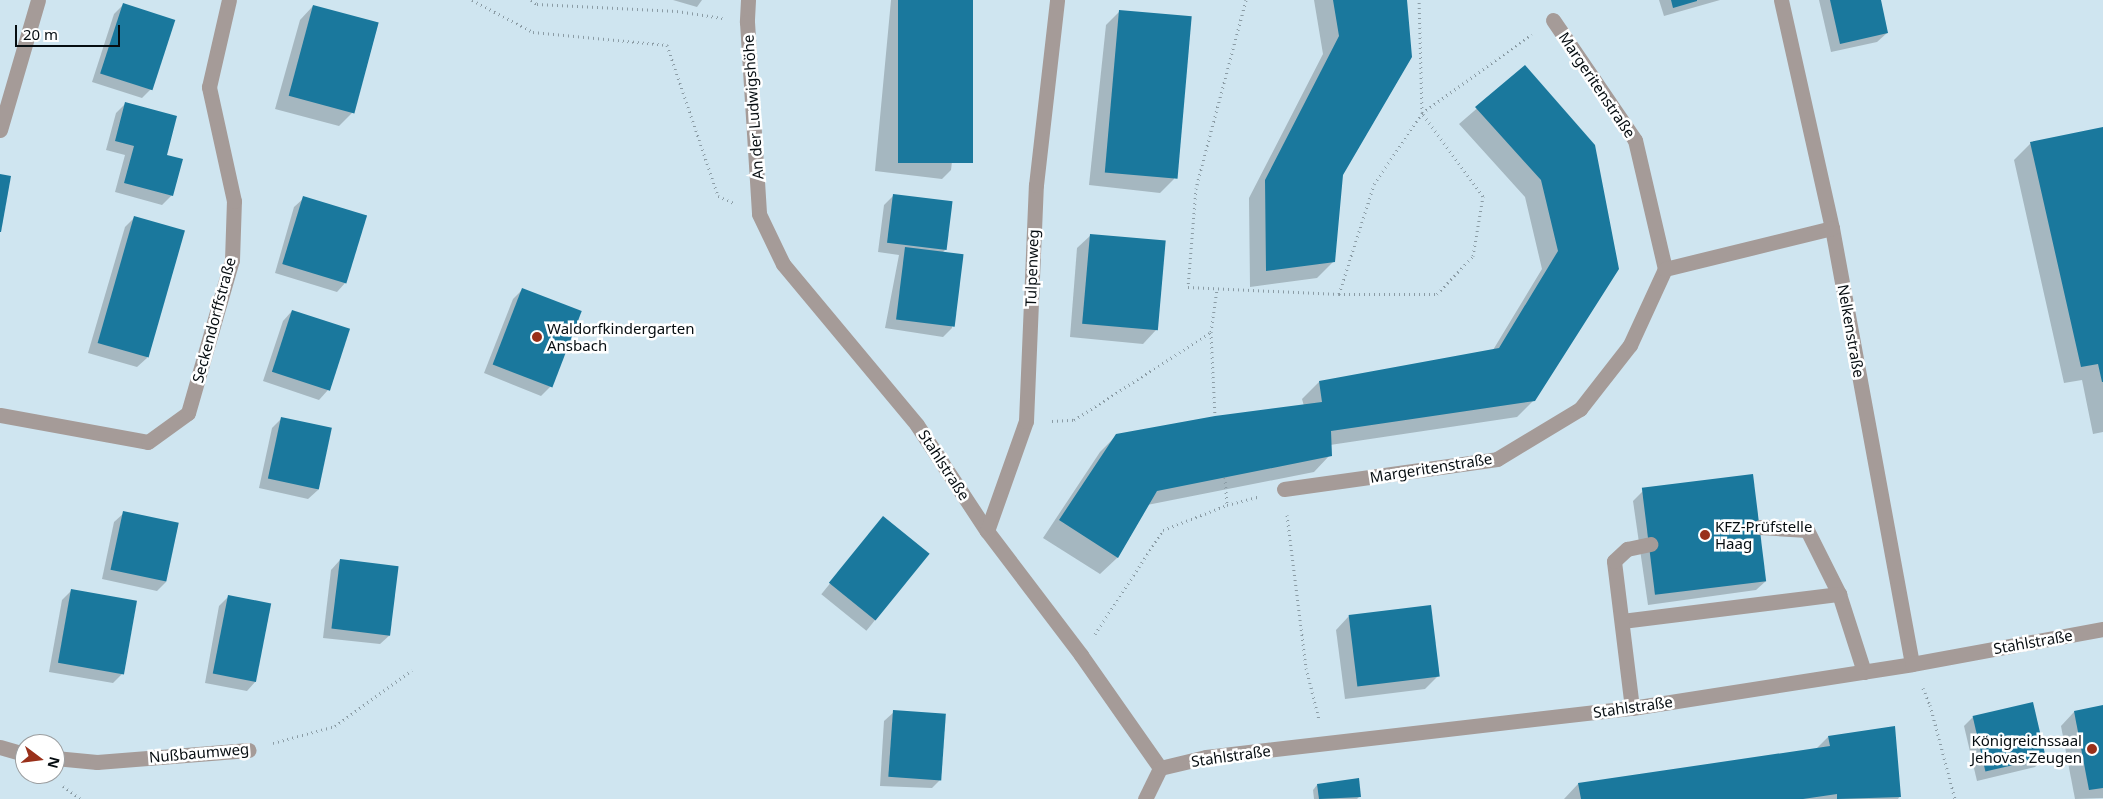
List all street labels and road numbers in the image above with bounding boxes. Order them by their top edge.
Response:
street label: Margeritenstraße [1555,29,1639,141]
street label: An der Ludwigshöhe [739,34,767,180]
street label: Tulpenweg [1022,229,1042,307]
street label: Seckendorffstraße [189,255,239,385]
street label: Nelkenstraße [1834,283,1868,379]
street label: Stahlstraße [915,427,973,503]
street label: Margeritenstraße [1368,449,1494,487]
street label: Stahlstraße [1992,626,2074,658]
street label: Stahlstraße [1592,693,1674,721]
street label: Nußbaumweg [148,740,250,766]
street label: Stahlstraße [1190,742,1272,770]

